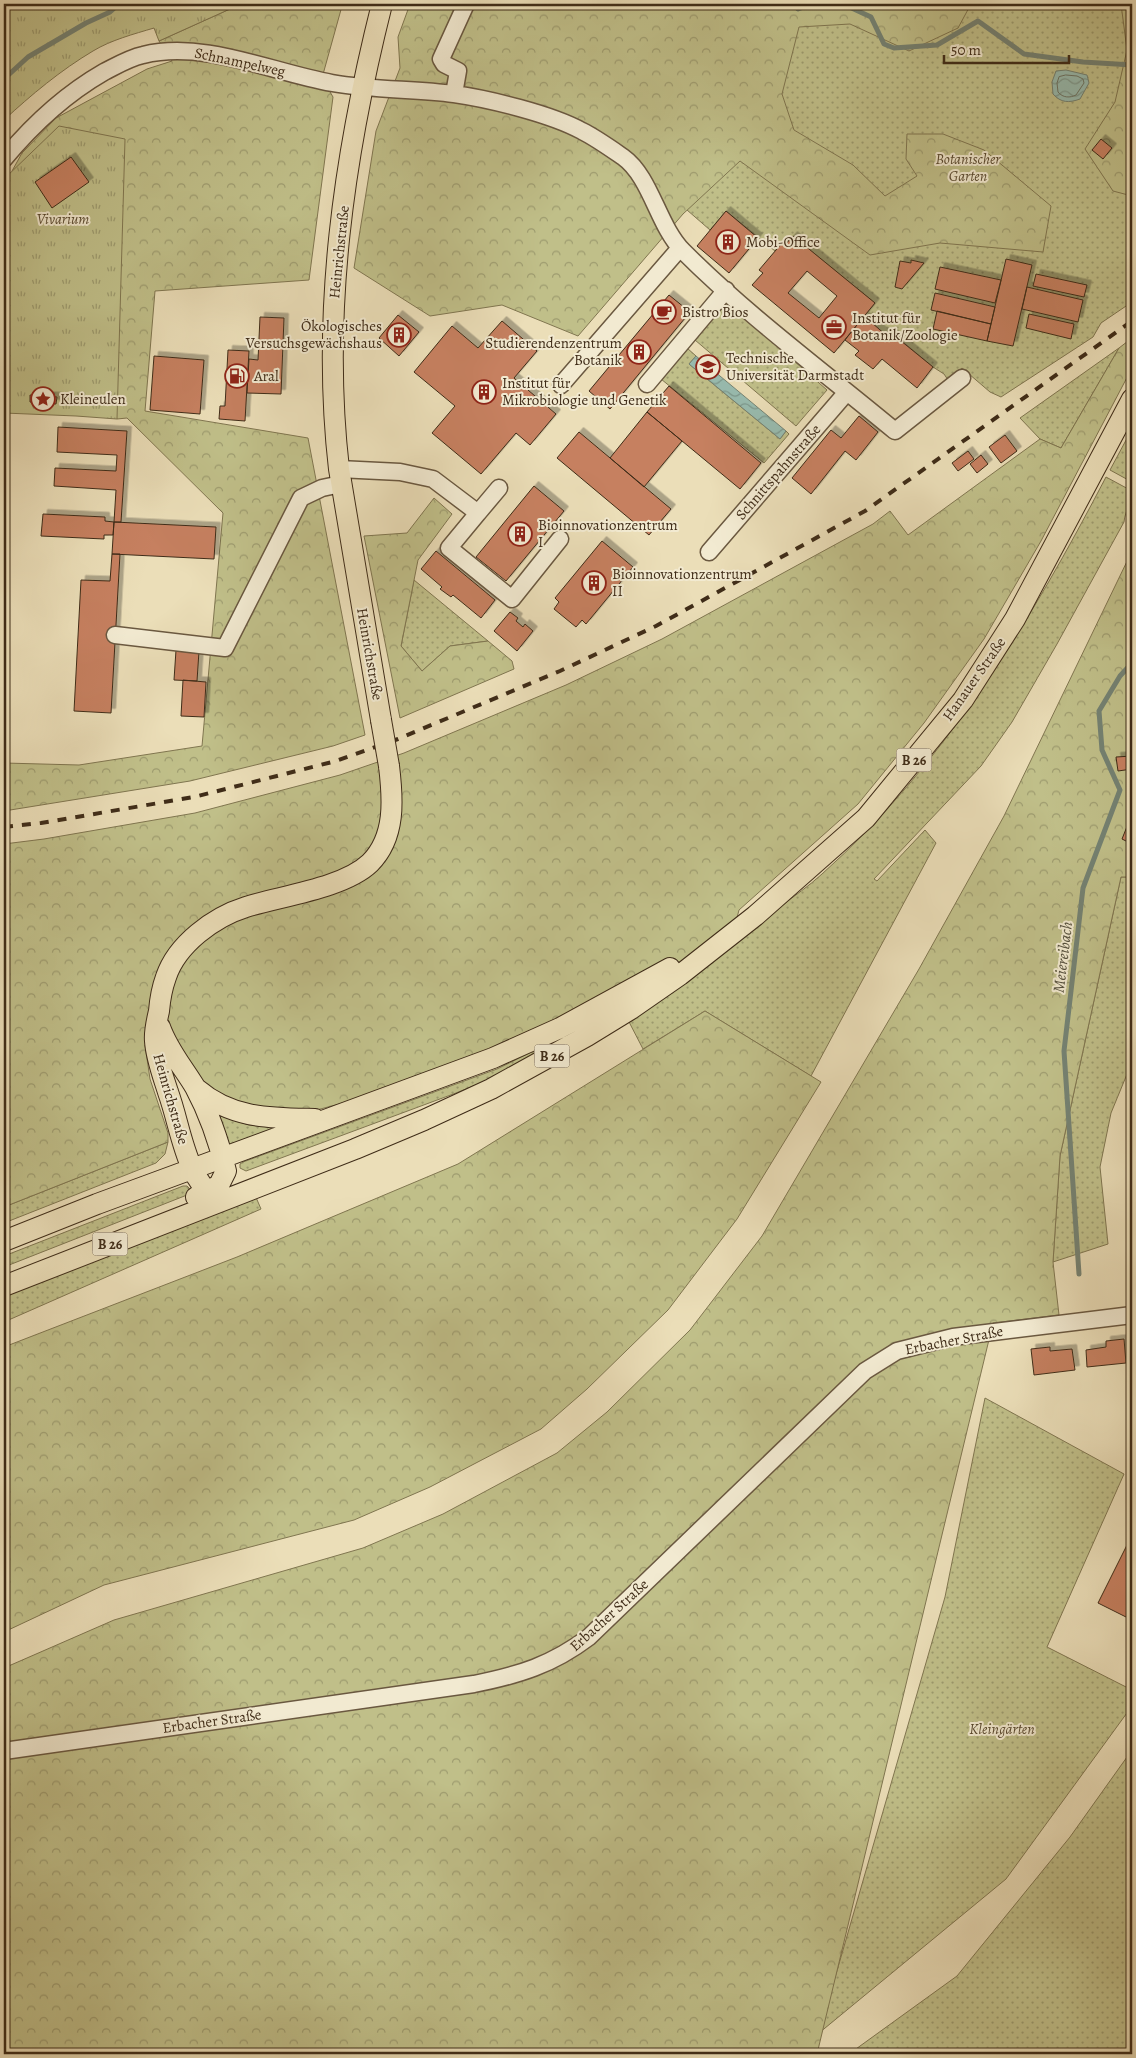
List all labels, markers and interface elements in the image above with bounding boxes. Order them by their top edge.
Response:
scale bar [944,32,1068,64]
text: 50 m [951,40,981,60]
street label: Schnampelweg [193,43,288,81]
park label: Botanischer Garten [935,149,1001,186]
street label: Heinrichstraße [324,204,354,300]
park label: Vivarium [37,209,89,229]
building icon: Mobi-Office [715,229,741,255]
place label: Mobi-Office [746,232,820,252]
cafe icon: Bistro Bios [651,299,677,325]
place label: Bistro Bios [682,302,749,322]
place label: Institut für Botanik/Zoologie [852,308,958,345]
office icon: Institut für Botanik/Zoologie [821,314,847,340]
place label: Ökologisches Versuchsgewächshaus [245,316,382,353]
building icon: Ökologisches Versuchsgewächshaus [386,322,412,348]
place label: Studierendenzentrum Botanik [485,333,623,370]
building icon: Studierendenzentrum Botanik [626,339,652,365]
place label: Technische Universität Darmstadt [726,348,864,385]
school or university icon: Technische Universität Darmstadt [695,354,721,380]
fuel station icon: Aral [224,363,250,389]
place label: Aral [253,366,279,386]
place label: Institut für Mikrobiologie und Genetik [502,373,667,410]
building icon: Institut für Mikrobiologie und Genetik [471,379,497,405]
place icon: Kleineulen [30,386,56,412]
place label: Kleineulen [60,389,126,409]
street label: Schnittspahnstraße [731,420,825,524]
place label: Bioinnovationzentrum I [538,515,678,552]
building icon: Bioinnovationzentrum I [507,521,533,547]
place label: Bioinnovationzentrum II [612,564,752,601]
building icon: Bioinnovationzentrum II [581,570,607,596]
street label: Heinrichstraße [352,606,388,702]
street label: Hanauer Straße [938,633,1010,725]
road number: B 26 [896,748,932,772]
water label: Meiereibach [1048,920,1078,994]
road number: B 26 [534,1044,570,1068]
street label: Heinrichstraße [148,1051,194,1147]
road number: B 26 [92,1232,128,1256]
street label: Erbacher Straße [903,1321,1005,1359]
street label: Erbacher Straße [565,1574,653,1656]
street label: Erbacher Straße [161,1704,263,1738]
park label: Kleingärten [969,1719,1035,1739]

